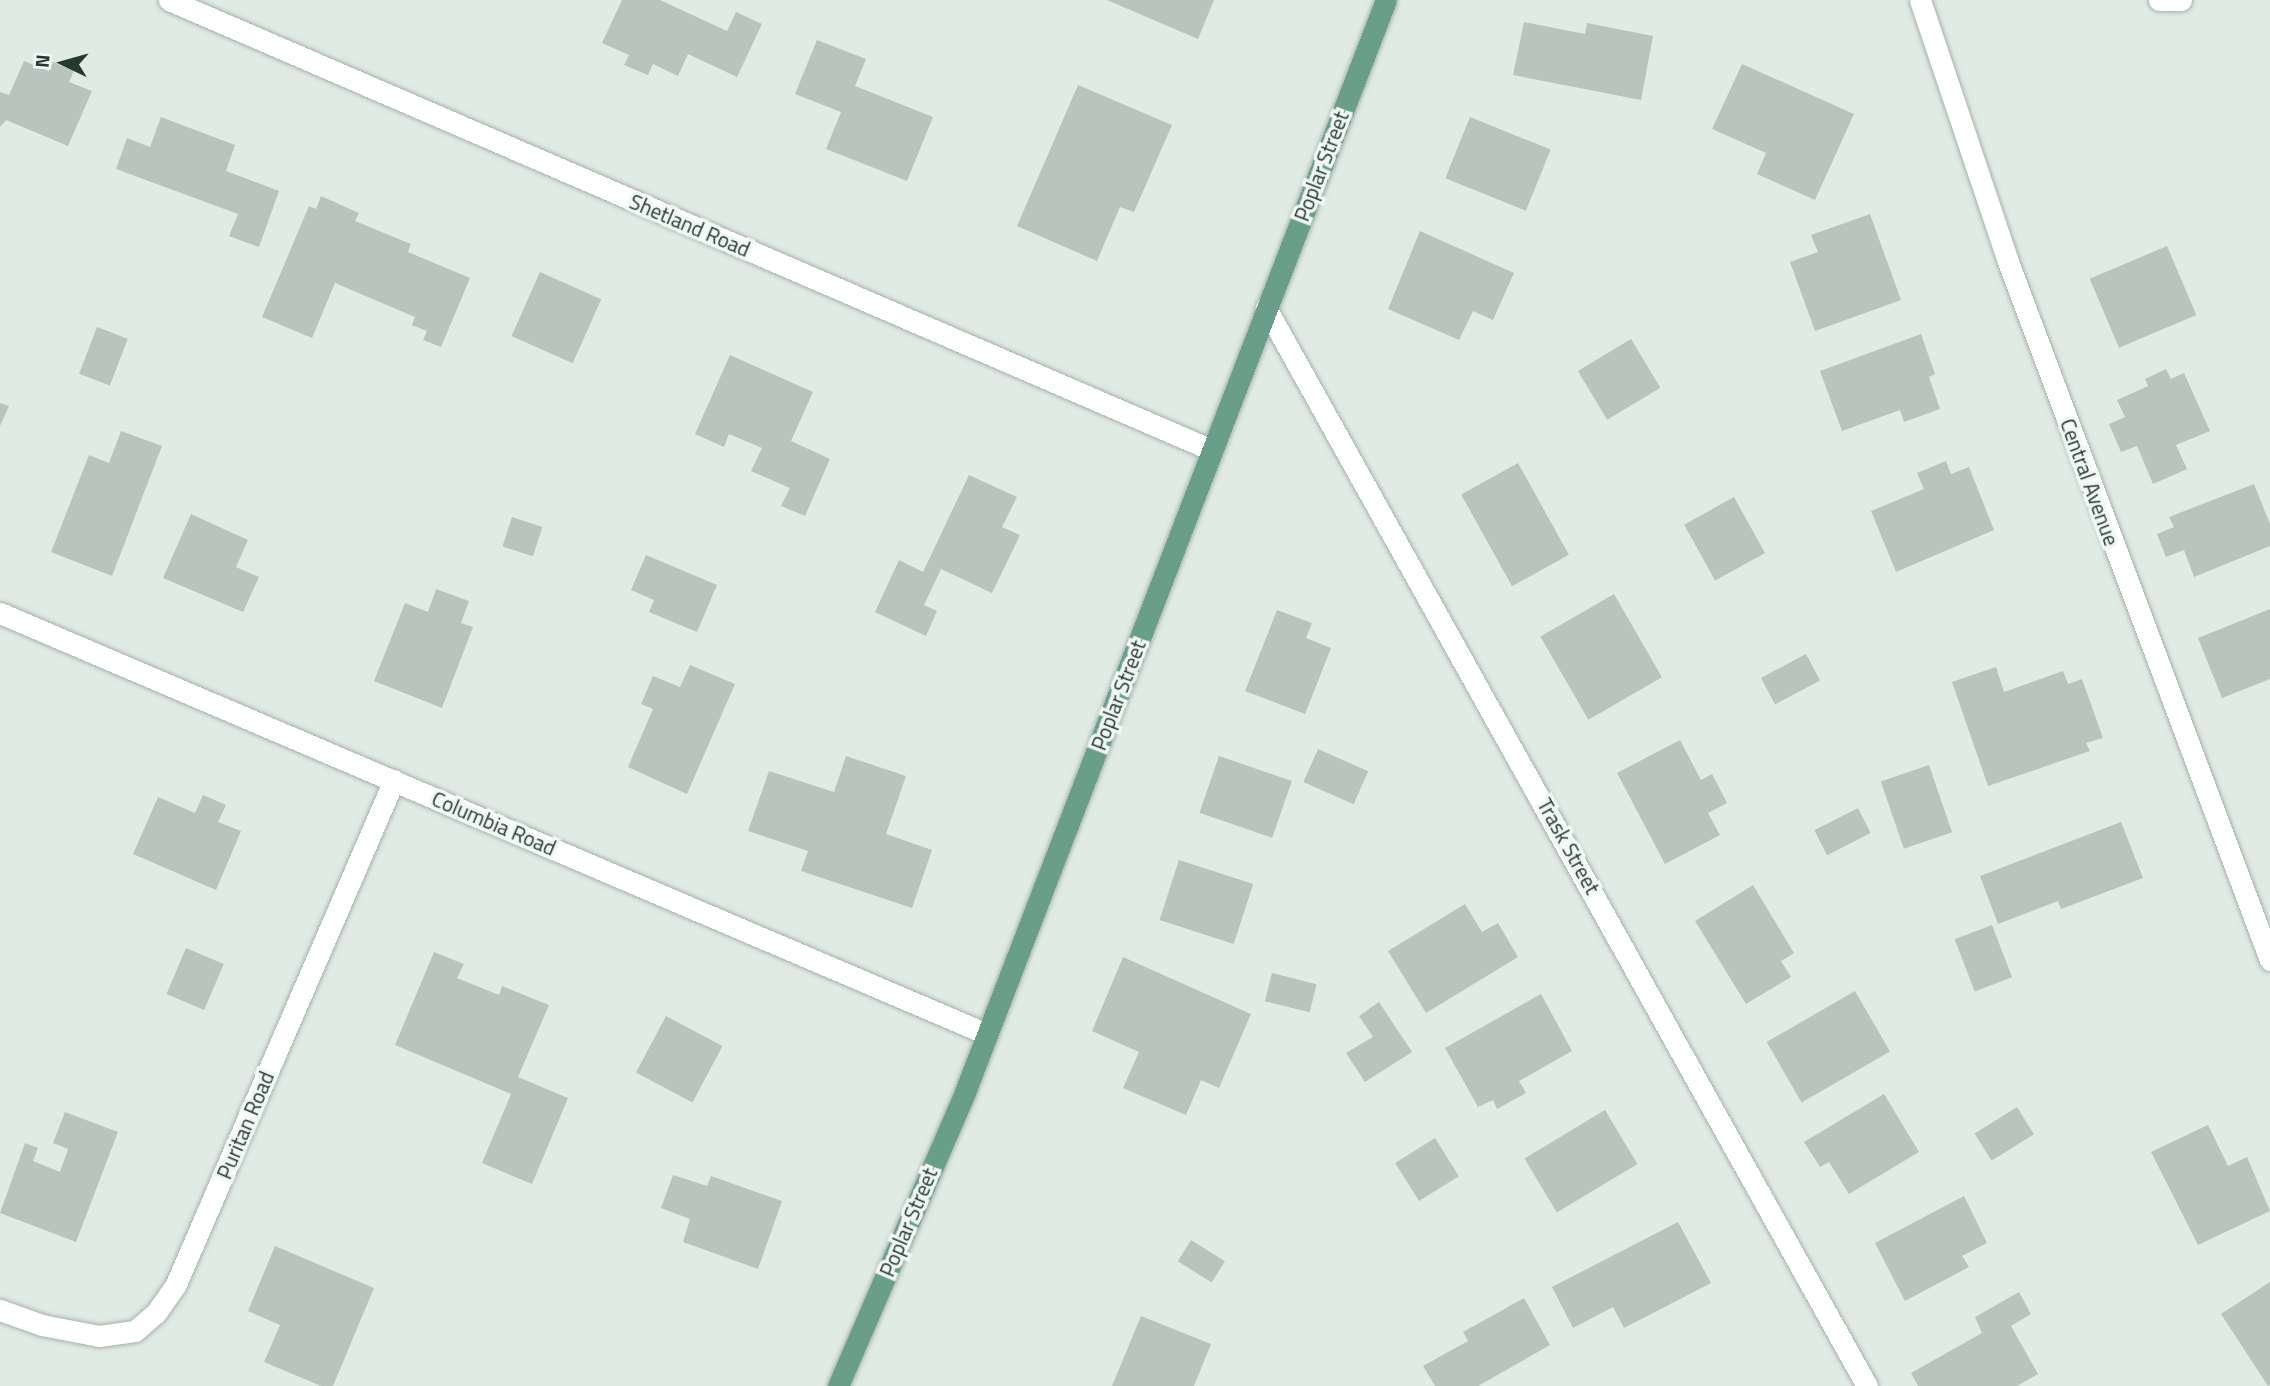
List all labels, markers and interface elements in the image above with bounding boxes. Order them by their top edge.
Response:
north arrow [28,28,98,98]
text: N [27,53,57,69]
street label: Poplar Street [1288,107,1354,225]
street label: Shetland Road [626,188,754,262]
street label: Central Avenue [2055,415,2125,549]
street label: Poplar Street [1085,636,1151,754]
street label: Columbia Road [428,786,560,860]
street label: Trask Street [1532,794,1606,898]
street label: Puritan Road [211,1067,279,1183]
street label: Poplar Street [874,1164,942,1280]

